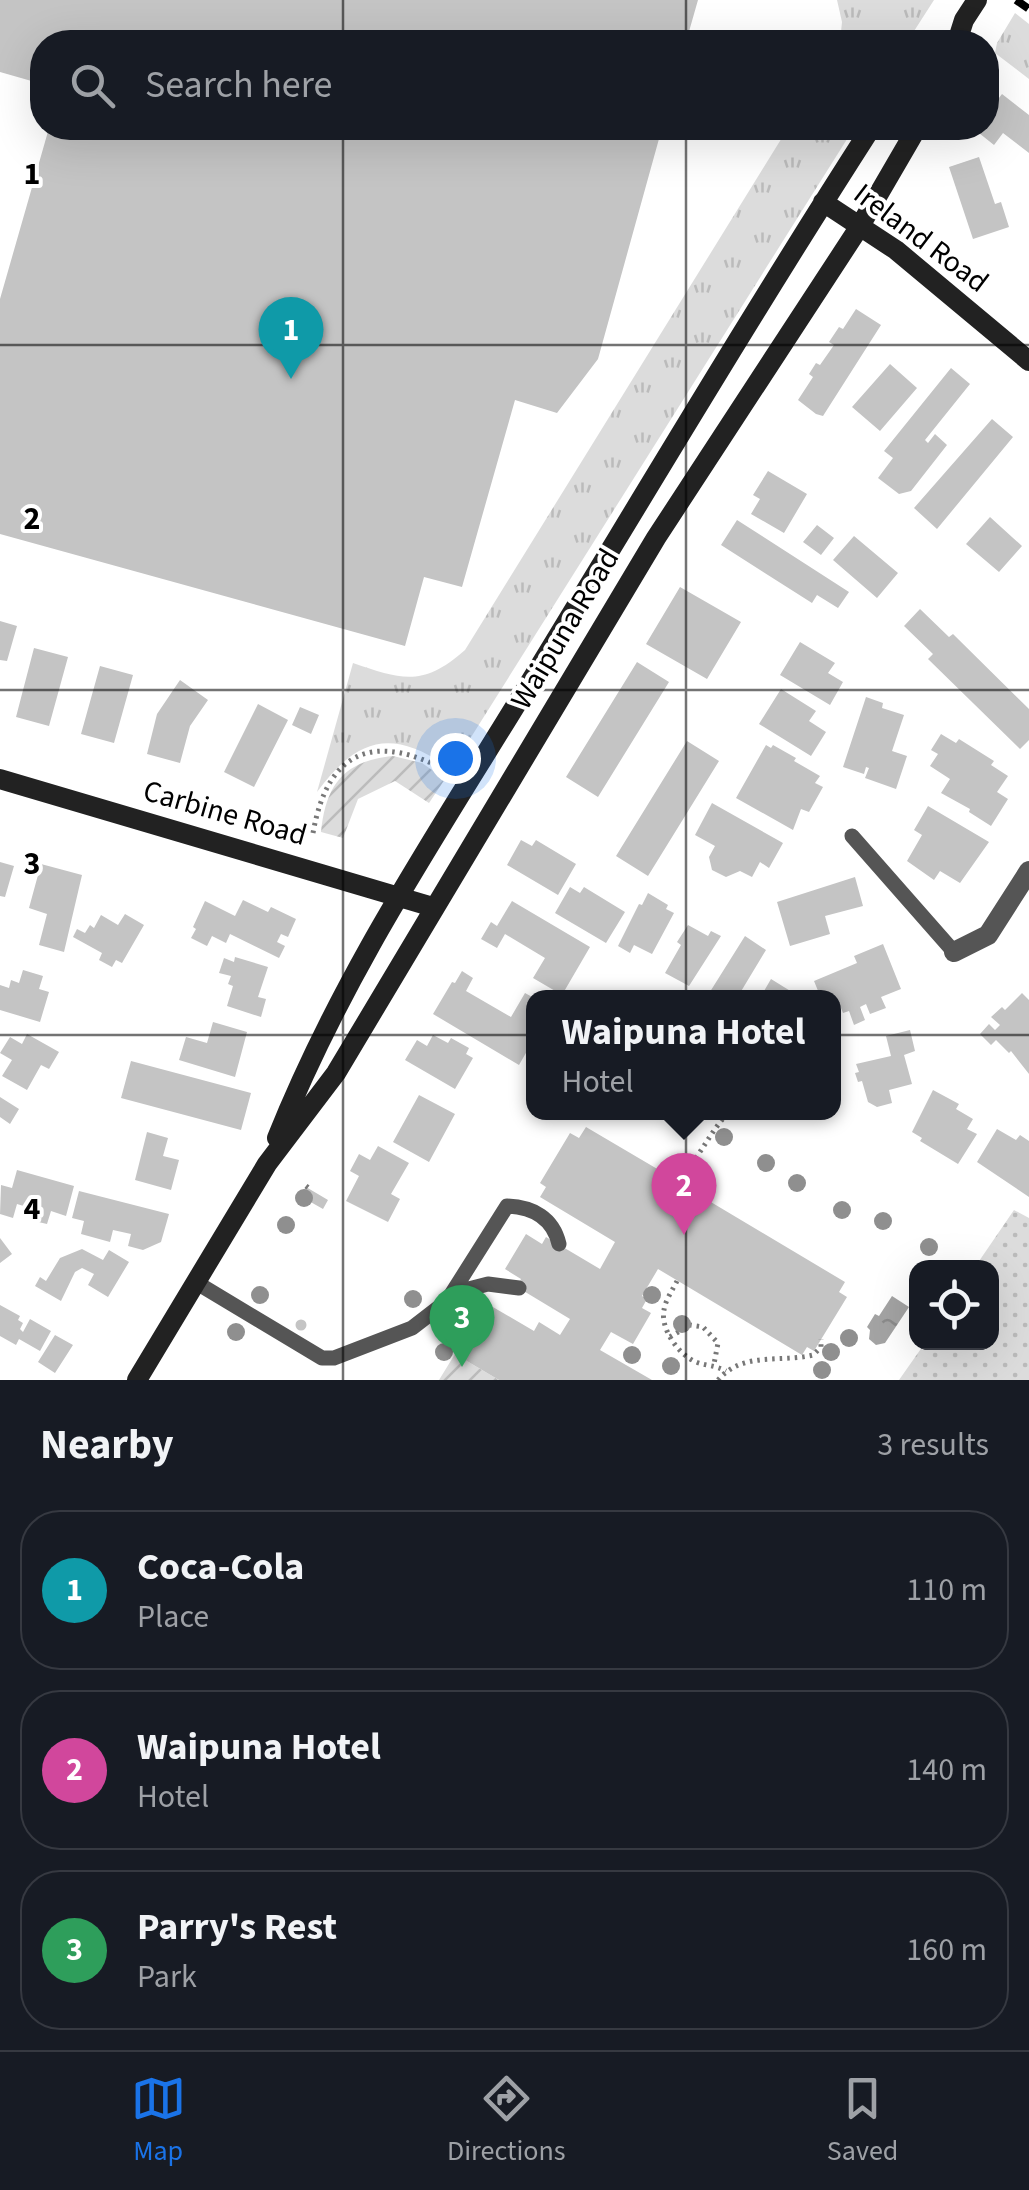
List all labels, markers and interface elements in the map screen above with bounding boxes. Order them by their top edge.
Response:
search box [30,30,999,140]
icon: search [65,58,120,113]
text: Search here [145,58,332,112]
text: 1 [24,151,40,197]
street label: Ireland Road [845,173,997,303]
pin: 1 [258,296,324,379]
text: 2 [24,496,40,542]
street label: Waipuna Road [500,541,630,717]
your location [430,733,481,784]
street label: Carbine Road [138,769,312,857]
text: 3 [24,841,40,887]
popup [526,990,841,1120]
text: Waipuna Hotel [562,1005,805,1059]
text: Hotel [562,1059,634,1105]
pin: 2 [652,1152,716,1235]
text: 4 [24,1186,41,1232]
map controls [909,1260,999,1350]
button: locate [909,1260,999,1350]
pin: 3 [430,1284,494,1367]
text: Nearby [40,1415,174,1475]
text: 3 results [877,1422,989,1468]
text: Coca-Cola [137,1540,304,1594]
text: 1 [66,1567,83,1613]
text: 110 m [906,1567,987,1613]
text: Place [137,1594,209,1640]
text: Waipuna Hotel [137,1720,381,1774]
text: 2 [66,1747,83,1793]
text: 140 m [906,1747,987,1793]
text: Hotel [137,1774,209,1820]
text: Parry's Rest [137,1900,337,1954]
text: 3 [66,1927,83,1973]
text: 160 m [906,1927,987,1973]
text: Park [137,1954,197,2000]
tab: Map [131,2071,186,2171]
tab: Directions [447,2071,566,2171]
tab: Saved [827,2071,898,2171]

